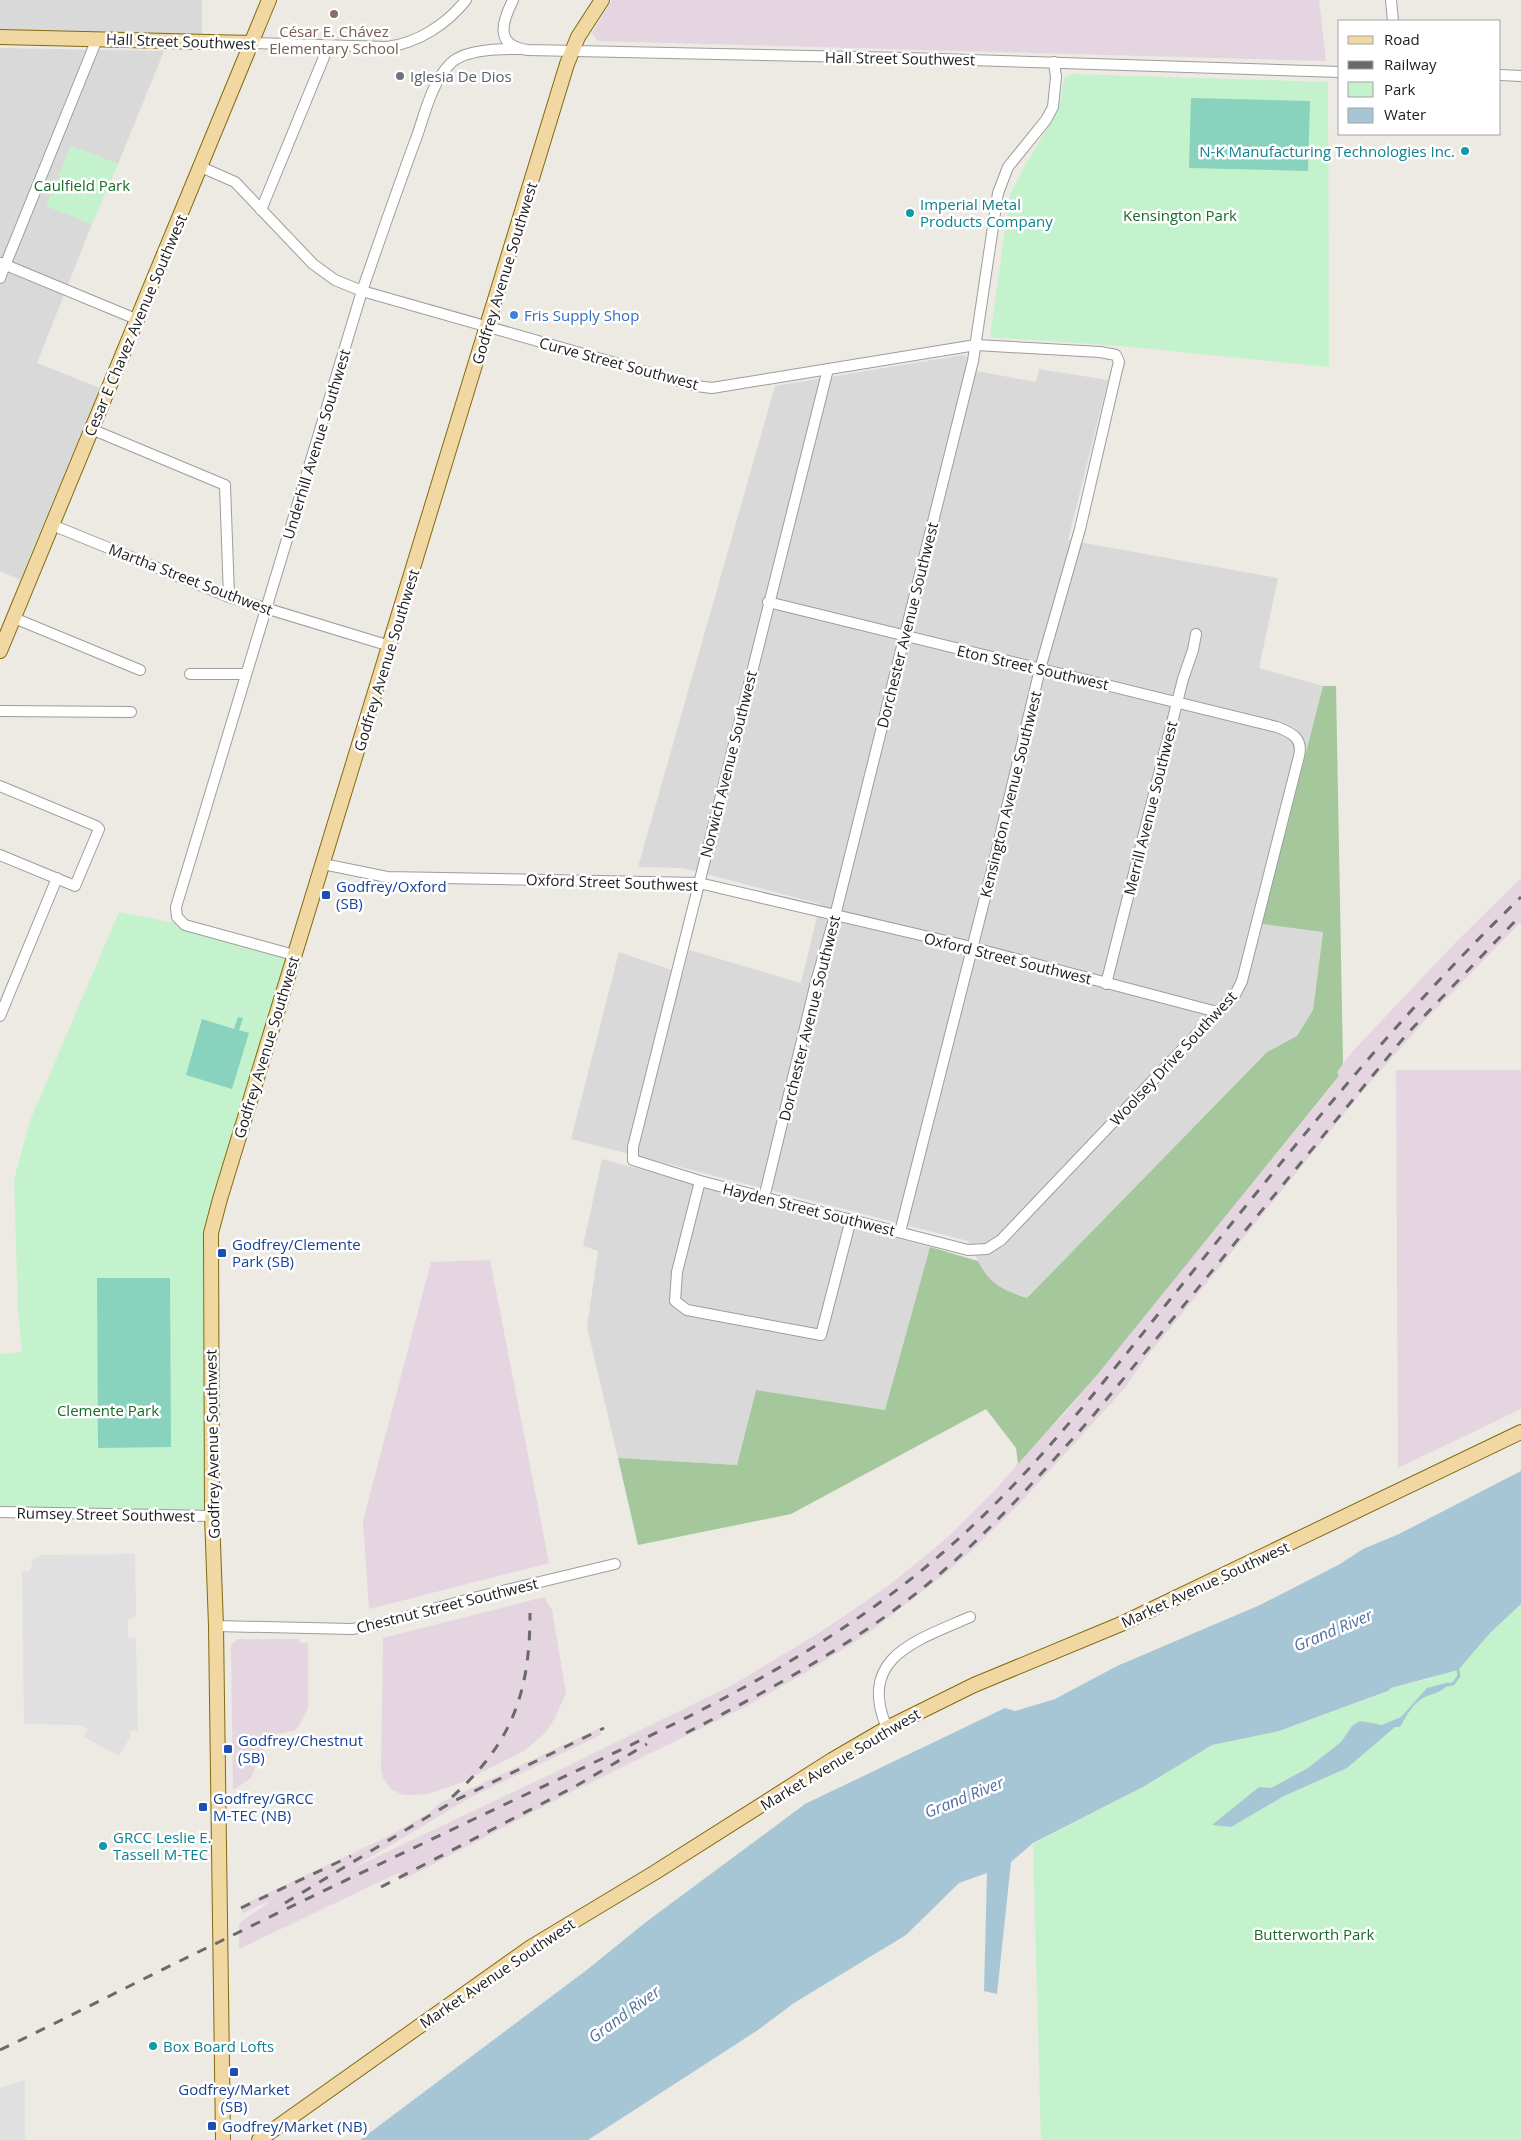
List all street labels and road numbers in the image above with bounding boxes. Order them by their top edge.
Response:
street label: Hall Street Southwest [106,28,256,54]
street label: Hall Street Southwest [825,47,975,69]
street label: Godfrey Avenue Southwest [467,179,541,367]
street label: Cesar E Chavez Avenue Southwest [79,211,191,439]
street label: Curve Street Southwest [537,332,701,394]
street label: Underhill Avenue Southwest [277,346,355,542]
street label: Dorchester Avenue Southwest [872,520,942,730]
street label: Martha Street Southwest [106,538,276,620]
street label: Godfrey Avenue Southwest [349,566,423,754]
street label: Eton Street Southwest [955,640,1111,694]
street label: Norwich Avenue Southwest [695,669,761,859]
street label: Kensington Avenue Southwest [975,689,1045,899]
street label: Merrill Avenue Southwest [1119,719,1181,897]
street label: Oxford Street Southwest [526,869,698,895]
street label: Dorchester Avenue Southwest [774,913,844,1123]
street label: Oxford Street Southwest [922,927,1094,989]
street label: Godfrey Avenue Southwest [229,953,303,1141]
street label: Woolsey Drive Southwest [1105,987,1241,1129]
street label: Hayden Street Southwest [721,1178,897,1240]
street label: Godfrey Avenue Southwest [200,1349,224,1539]
street label: Rumsey Street Southwest [17,1502,195,1526]
street label: Market Avenue Southwest [1118,1536,1292,1632]
street label: Chestnut Street Southwest [354,1573,540,1637]
street label: Market Avenue Southwest [756,1703,924,1815]
street label: Market Avenue Southwest [415,1913,579,2033]

